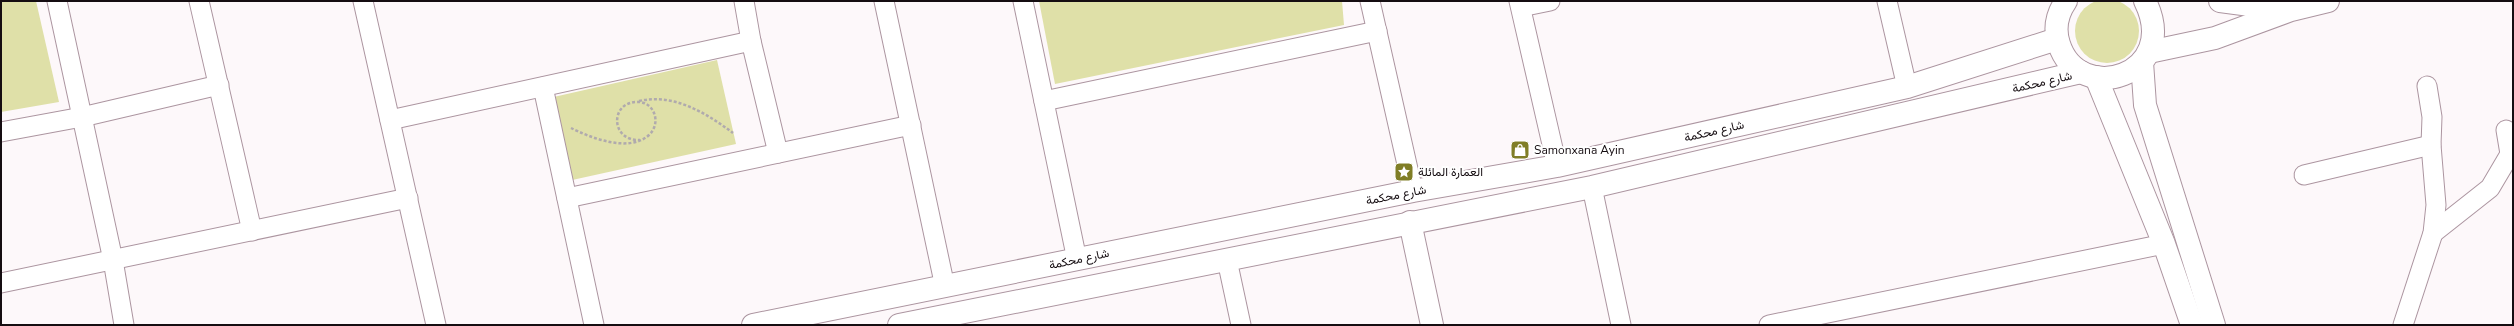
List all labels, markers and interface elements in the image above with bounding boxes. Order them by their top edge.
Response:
street label: شارع محكمة [2010,67,2074,98]
street label: شارع محكمة [1682,116,1746,147]
shop icon: Samonxana Ayin [1509,139,1531,161]
place label: Samonxana Ayin [1534,142,1625,158]
place icon: العمارة المائلة [1393,161,1415,183]
place label: العمارة المائلة [1418,164,1483,180]
street label: شارع محكمة [1365,181,1428,210]
street label: شارع محكمة [1047,245,1111,274]

